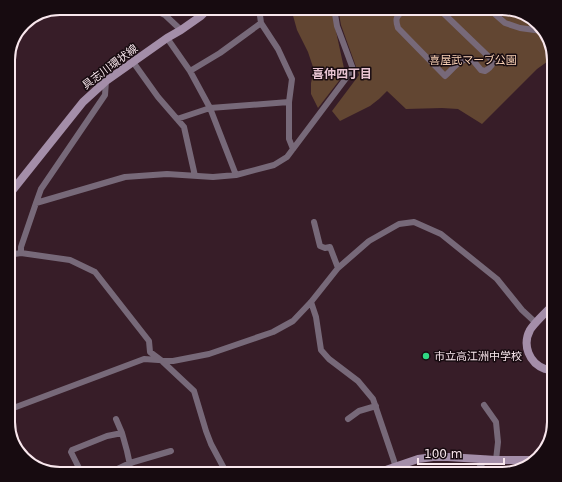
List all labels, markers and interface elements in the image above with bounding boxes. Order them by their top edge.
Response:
street label: 具志川環状線 [80,42,140,92]
park label: 喜屋武マーブ公園 [429,54,517,67]
district label: 喜仲四丁目 [312,67,372,81]
place label: 市立高江洲中学校 [434,350,522,363]
marker: 市立高江洲中学校 [421,351,431,361]
scale bar [418,440,504,466]
text: 100 m [424,447,462,461]

